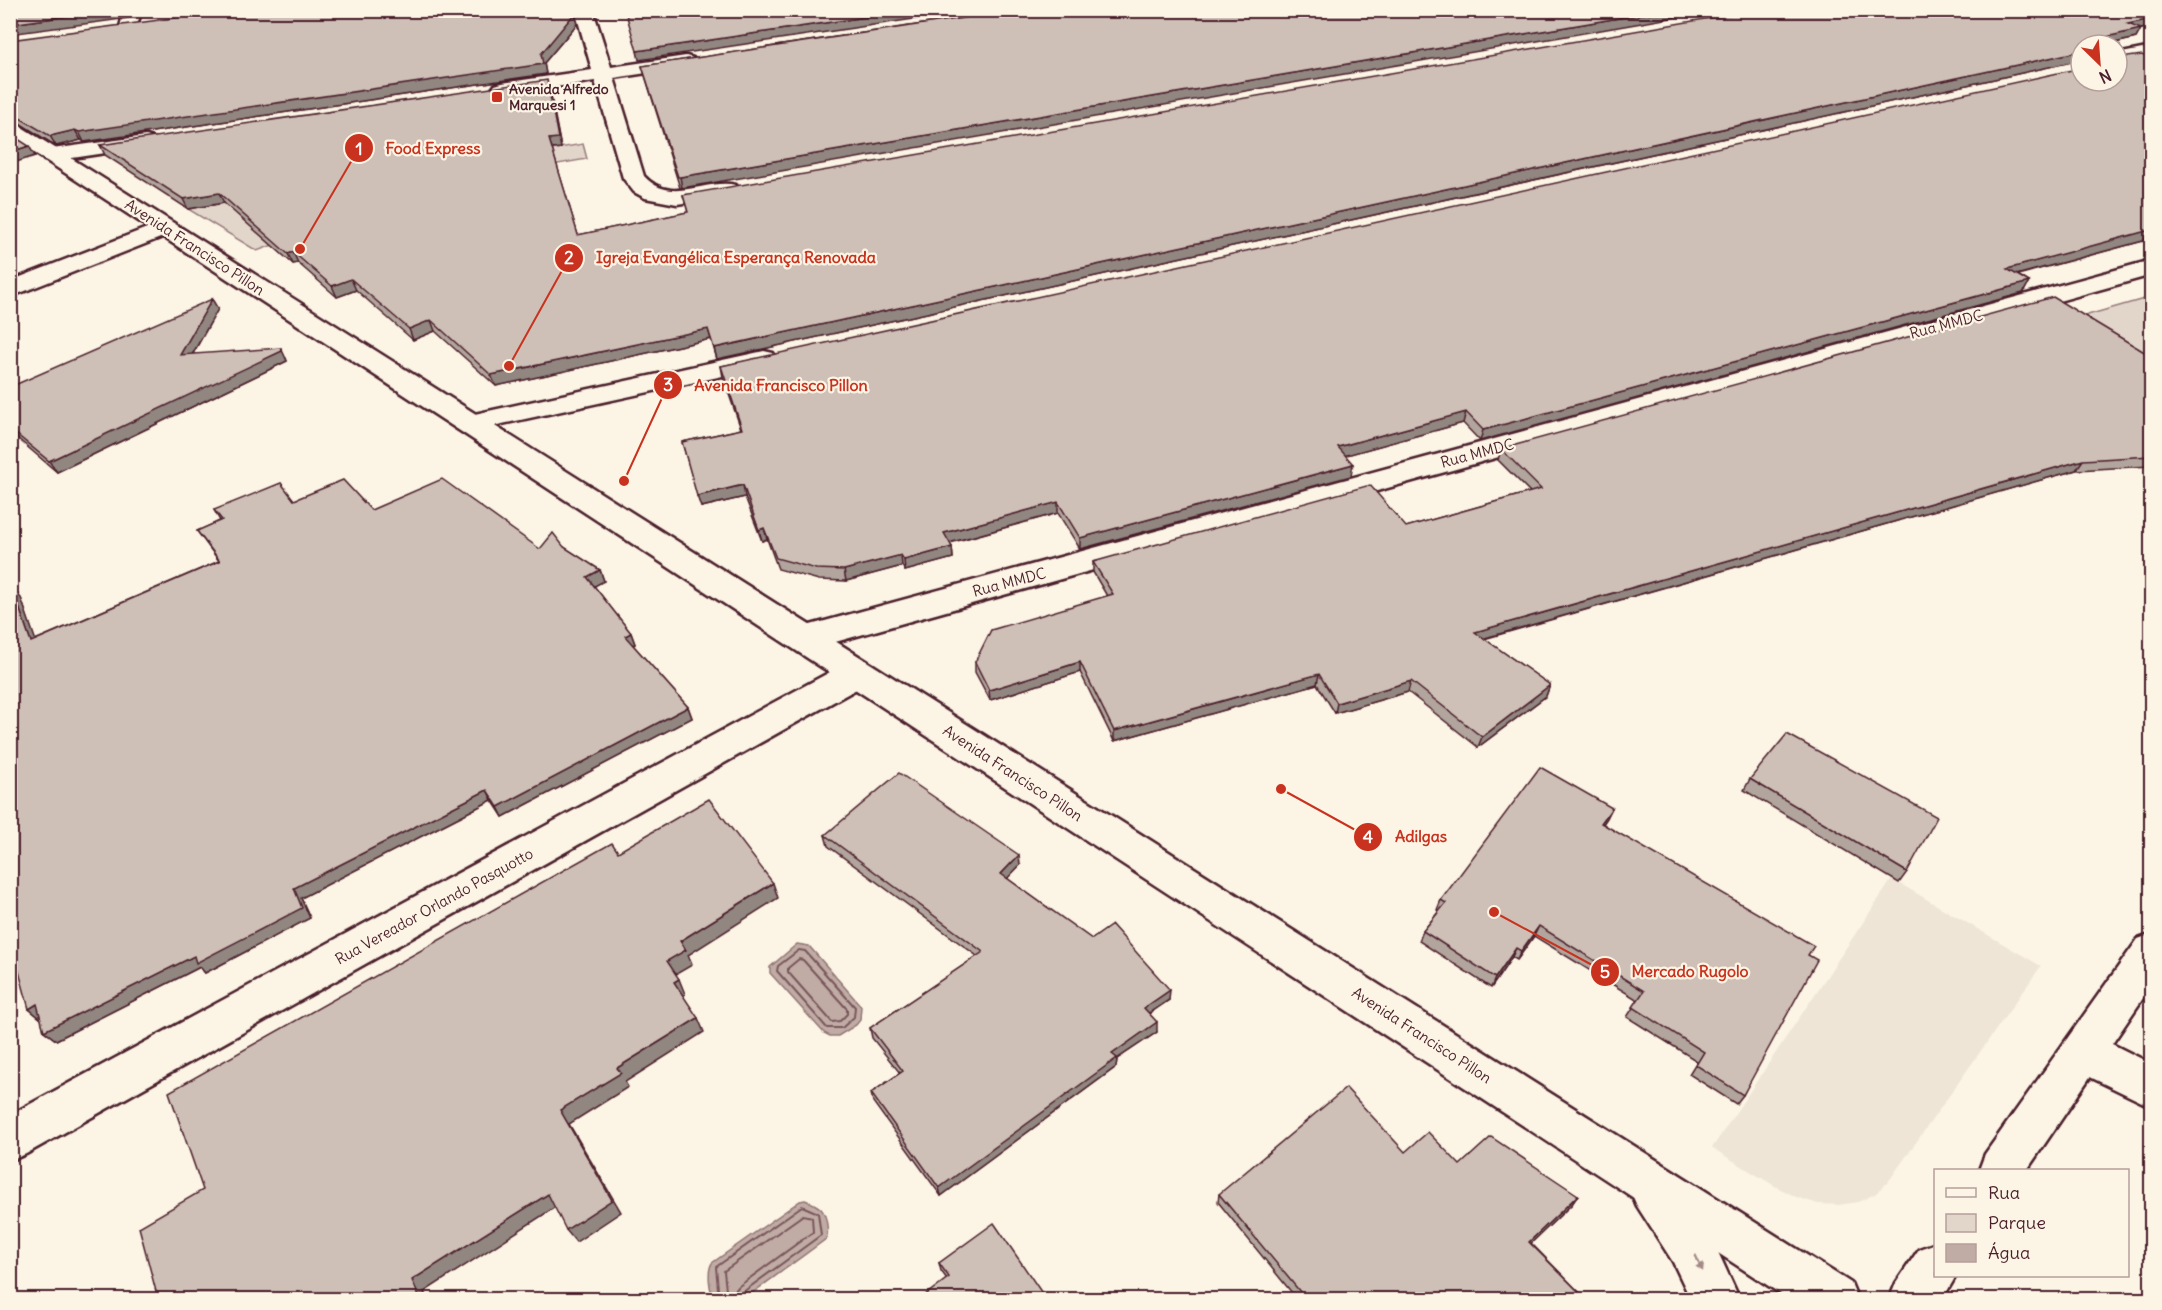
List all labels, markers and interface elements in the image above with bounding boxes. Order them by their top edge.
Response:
north arrow [2069,33,2129,93]
text: N [2096,65,2115,88]
place label: Avenida Alfredo Marquesi 1 [509,80,609,114]
marker: Avenida Alfredo Marquesi 1 [490,90,504,104]
callout: Food Express [344,131,493,165]
text: 1 [355,137,363,160]
text: Food Express [385,138,481,159]
street label: Avenida Francisco Pillon [122,195,269,299]
callout: Igreja Evangélica Esperança Renovada [554,241,888,275]
text: 2 [564,246,574,269]
text: Igreja Evangélica Esperança Renovada [596,247,876,268]
street label: Rua MMDC [1907,305,1985,343]
callout: Avenida Francisco Pillon [653,368,880,402]
text: 3 [663,373,673,396]
text: Avenida Francisco Pillon [694,375,868,395]
street label: Rua MMDC [1438,434,1516,472]
street label: Rua MMDC [970,563,1048,601]
street label: Avenida Francisco Pillon [940,721,1087,825]
callout: Adilgas [1353,820,1459,854]
text: 4 [1363,825,1374,848]
text: Adilgas [1395,826,1447,847]
street label: Rua Vereador Orlando Pasquotto [332,844,536,968]
callout: Mercado Rugolo [1590,955,1761,989]
text: 5 [1600,960,1610,983]
text: Mercado Rugolo [1631,961,1749,982]
street label: Avenida Francisco Pillon [1349,983,1496,1087]
legend [1934,1169,2129,1277]
text: Rua [1988,1181,2020,1204]
text: Parque [1988,1211,2046,1234]
text: Água [1988,1241,2030,1264]
one-way arrow [1694,1255,1703,1272]

